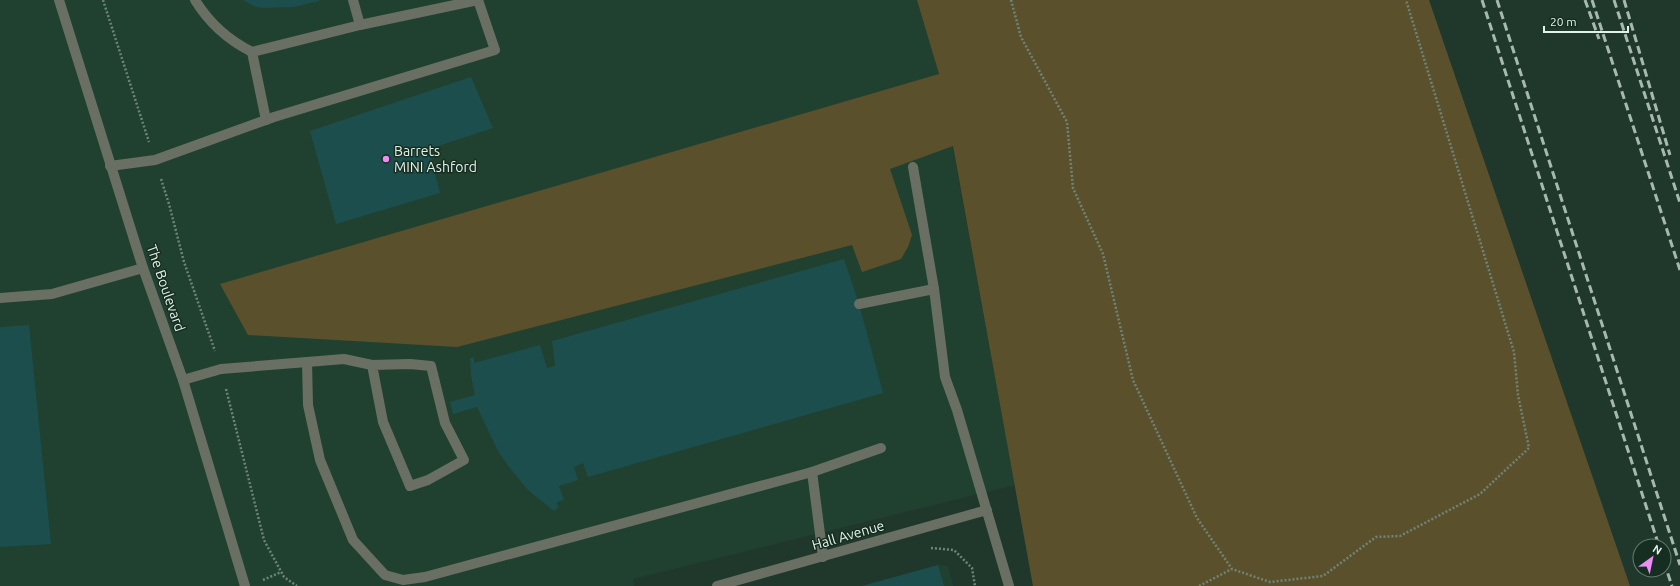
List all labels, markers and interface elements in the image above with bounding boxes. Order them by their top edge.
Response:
scale bar [1544,8,1628,34]
text: 20 m [1550,15,1577,28]
place label: Barrets MINI Ashford [394,143,477,175]
marker: Barrets MINI Ashford [381,154,391,164]
street label: The Boulevard [144,243,188,333]
street label: Hall Avenue [810,517,886,553]
north arrow [1632,538,1672,578]
text: N [1651,542,1664,557]

